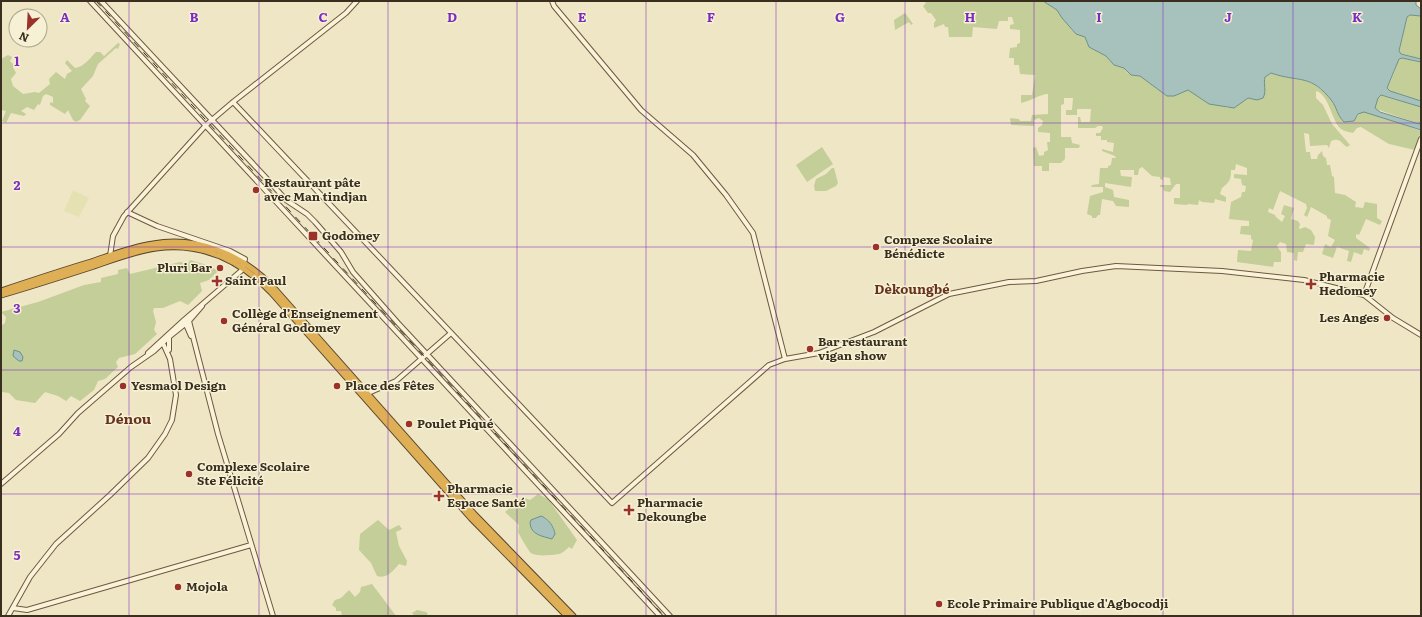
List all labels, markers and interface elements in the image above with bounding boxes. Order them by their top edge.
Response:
text: A [60,7,70,26]
text: B [190,7,199,26]
text: C [318,7,328,26]
text: D [447,7,457,26]
text: E [578,7,587,26]
text: F [707,7,715,26]
text: G [835,7,845,26]
text: H [965,7,976,26]
text: I [1096,7,1102,26]
text: J [1224,7,1232,26]
text: K [1352,7,1363,26]
north arrow [8,8,48,48]
text: N [16,29,31,47]
text: 1 [14,51,20,70]
place label: Restaurant pâte avec Man tindjan [264,173,368,205]
text: 2 [14,175,21,194]
marker: Restaurant pâte avec Man tindjan [251,185,261,195]
place label: Godomey [322,226,380,244]
marker: Godomey [307,230,319,242]
place label: Compexe Scolaire Bénédicte [884,230,993,262]
marker: Compexe Scolaire Bénédicte [871,242,881,252]
place label: Pluri Bar [157,258,212,276]
marker: Pluri Bar [215,263,225,273]
place label: Pharmacie Hedomey [1319,267,1385,299]
place label: Saint Paul [225,271,287,289]
marker: Saint Paul [212,276,222,286]
district label: Dèkoungbé [874,279,950,298]
marker: Pharmacie Hedomey [1306,279,1316,289]
text: 3 [13,298,21,317]
place label: Collège d’Enseignement Général Godomey [232,304,379,336]
place label: Les Anges [1319,308,1379,326]
marker: Les Anges [1382,313,1392,323]
marker: Collège d’Enseignement Général Godomey [219,316,229,326]
place label: Bar restaurant vigan show [818,332,908,364]
marker: Bar restaurant vigan show [805,344,815,354]
place label: Yesmaol Design [131,376,227,394]
place label: Place des Fêtes [345,376,434,394]
marker: Yesmaol Design [118,381,128,391]
marker: Place des Fêtes [332,381,342,391]
district label: Dénou [105,408,152,428]
place label: Poulet Piqué [417,414,494,432]
marker: Poulet Piqué [404,419,414,429]
text: 4 [13,421,21,440]
place label: Complexe Scolaire Ste Félicité [197,457,310,489]
marker: Complexe Scolaire Ste Félicité [184,469,194,479]
place label: Pharmacie Espace Santé [447,479,526,511]
marker: Pharmacie Espace Santé [434,491,444,501]
place label: Pharmacie Dekoungbe [637,493,707,525]
marker: Pharmacie Dekoungbe [624,505,634,515]
text: 5 [13,545,21,564]
place label: Mojola [186,577,228,595]
marker: Mojola [173,582,183,592]
place label: Ecole Primaire Publique d'Agbocodji [947,594,1169,612]
marker: Ecole Primaire Publique d'Agbocodji [934,599,944,609]

